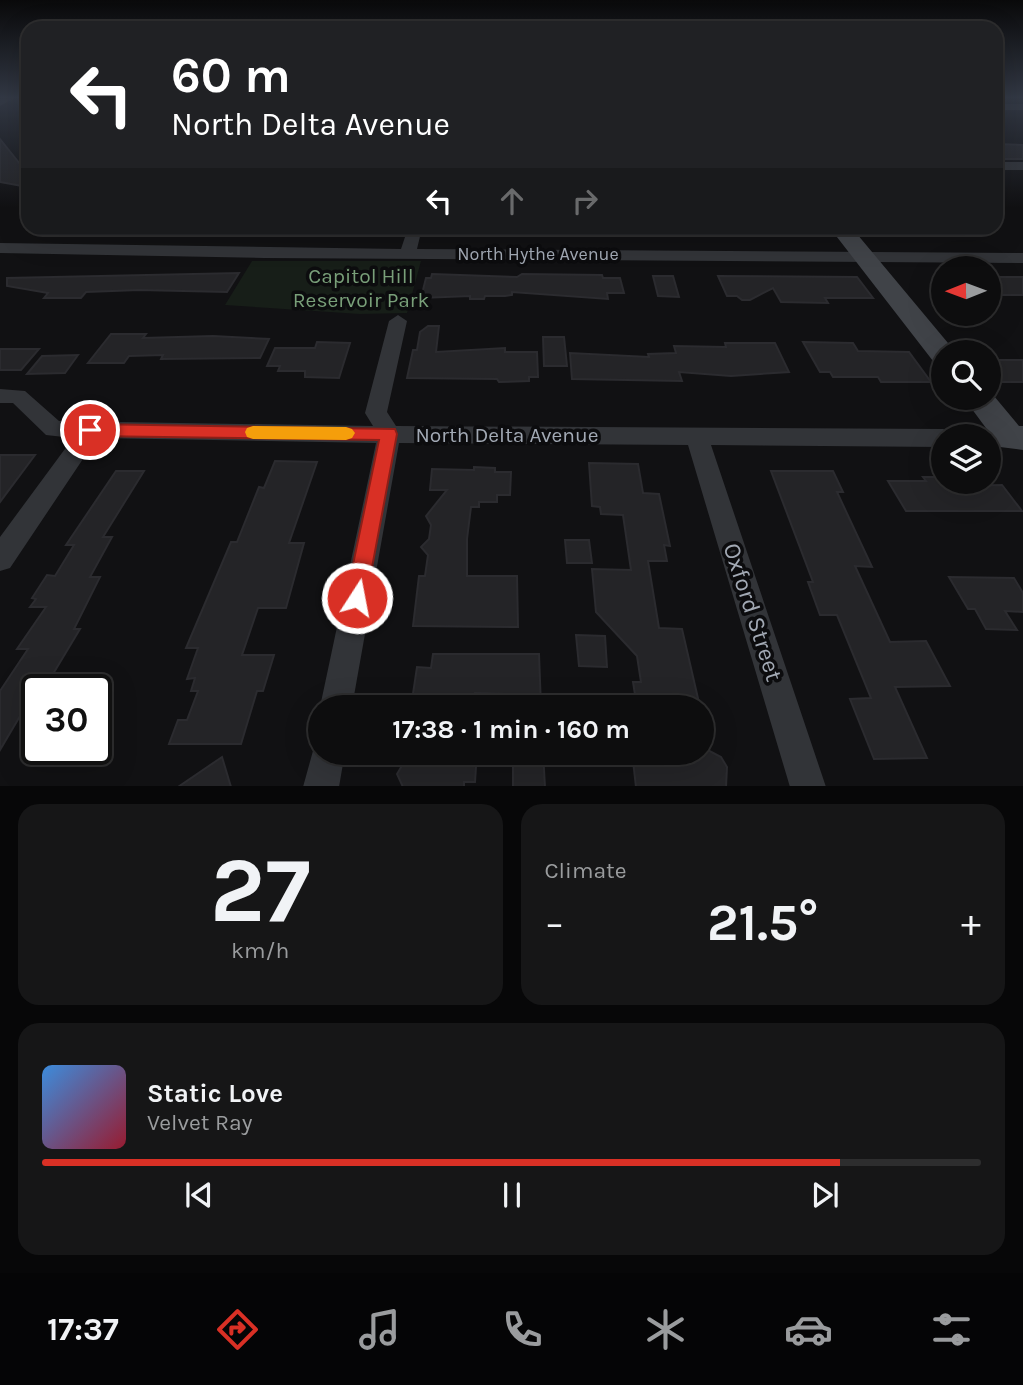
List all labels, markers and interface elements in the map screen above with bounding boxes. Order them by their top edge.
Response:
text: 60 m [171,47,291,104]
icon: left [56,49,147,140]
text: North Delta Avenue [171,106,450,143]
icon: left [420,182,458,220]
icon: ahead [493,182,531,220]
icon: right [566,182,604,220]
street label: North Hythe Avenue [457,243,619,265]
north arrow [931,256,1001,326]
map controls [931,256,1001,494]
park label: Capitol Hill Reservoir Park [293,264,429,312]
button: search [931,340,1001,410]
pin [60,400,120,460]
icon: arrive [71,411,109,449]
street label: North Delta Avenue [415,423,599,447]
button: layers [931,424,1001,494]
street label: Oxford Street [717,539,789,685]
position arrow [320,561,394,635]
speed limit sign: 30 [21,674,112,765]
text: 17:38 · 1 min · 160 m [392,714,630,745]
text: 27 [210,838,310,944]
text: Climate [545,857,627,884]
text: 21.5° [707,892,819,953]
text: − [545,901,564,946]
text: + [961,901,981,946]
text: km/h [231,937,289,964]
text: Static Love [147,1078,283,1109]
text: Velvet Ray [147,1109,252,1136]
icon: previous [180,1176,218,1214]
icon: pause [493,1176,531,1214]
icon: next [806,1176,844,1214]
icon: directions [213,1305,262,1354]
icon: music [355,1305,404,1354]
icon: phone [498,1305,547,1354]
icon: climate [641,1305,690,1354]
icon: car [784,1305,833,1354]
icon: filters [927,1305,976,1354]
text: 17:37 [47,1311,119,1348]

